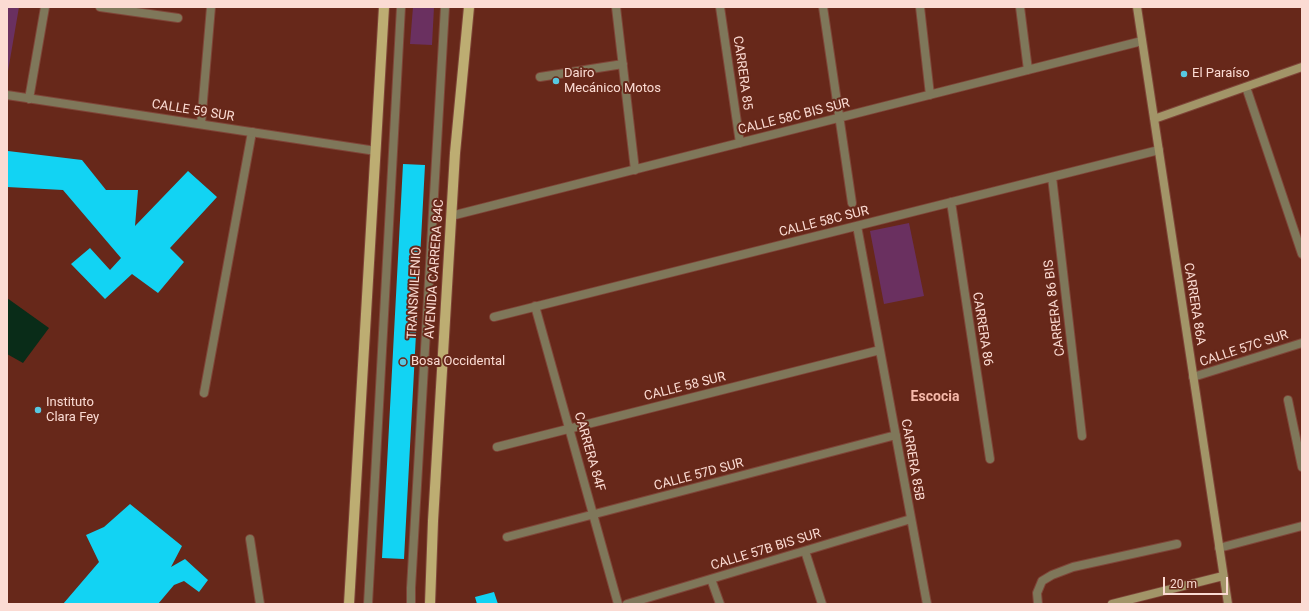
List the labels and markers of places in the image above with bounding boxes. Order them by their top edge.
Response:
place label: Dairo Mecánico Motos [564,66,661,97]
place label: El Paraíso [1192,66,1250,82]
marker: El Paraíso [1179,69,1189,79]
marker: Dairo Mecánico Motos [551,76,561,86]
place label: Bosa Occidental [411,354,505,370]
marker: Bosa Occidental [398,357,408,367]
place label: Instituto Clara Fey [46,395,99,426]
marker: Instituto Clara Fey [33,405,43,415]

